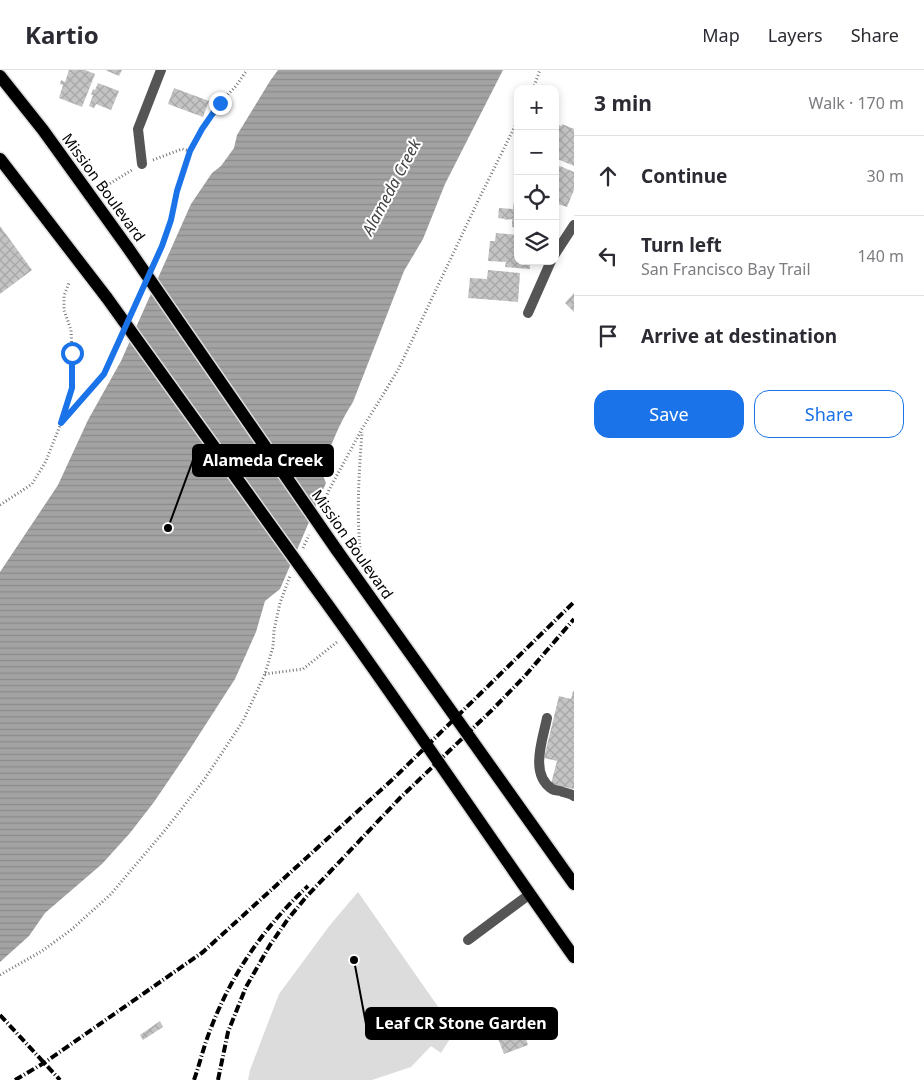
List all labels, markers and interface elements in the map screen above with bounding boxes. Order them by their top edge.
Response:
text: Kartio [25,18,99,51]
text: Map [702,23,740,47]
text: Layers [768,23,823,47]
text: Share [851,23,899,47]
map controls [514,85,559,265]
button: + [514,85,559,130]
text: 3 min [594,89,652,117]
route end [209,92,232,115]
text: Walk · 170 m [809,92,904,114]
street label: Mission Boulevard [58,129,150,245]
button: − [514,130,559,175]
water label: Alameda Creek [356,134,426,240]
icon: ahead [594,162,622,190]
text: Continue [641,163,727,189]
text: 30 m [867,165,904,187]
button: locate [514,175,559,220]
button: layers [514,220,559,265]
text: Turn left [641,232,722,258]
icon: left [594,242,622,270]
text: 140 m [857,245,904,267]
text: San Francisco Bay Trail [641,258,811,280]
icon: arrive [594,322,622,350]
text: Arrive at destination [641,323,837,349]
route start [61,342,84,365]
button: Save [594,390,744,438]
button: Share [754,390,904,438]
callout: Alameda Creek [193,445,333,476]
text: Alameda Creek [203,449,323,471]
street label: Mission Boulevard [308,485,398,603]
callout: Leaf CR Stone Garden [366,1008,557,1039]
text: Leaf CR Stone Garden [375,1012,547,1034]

